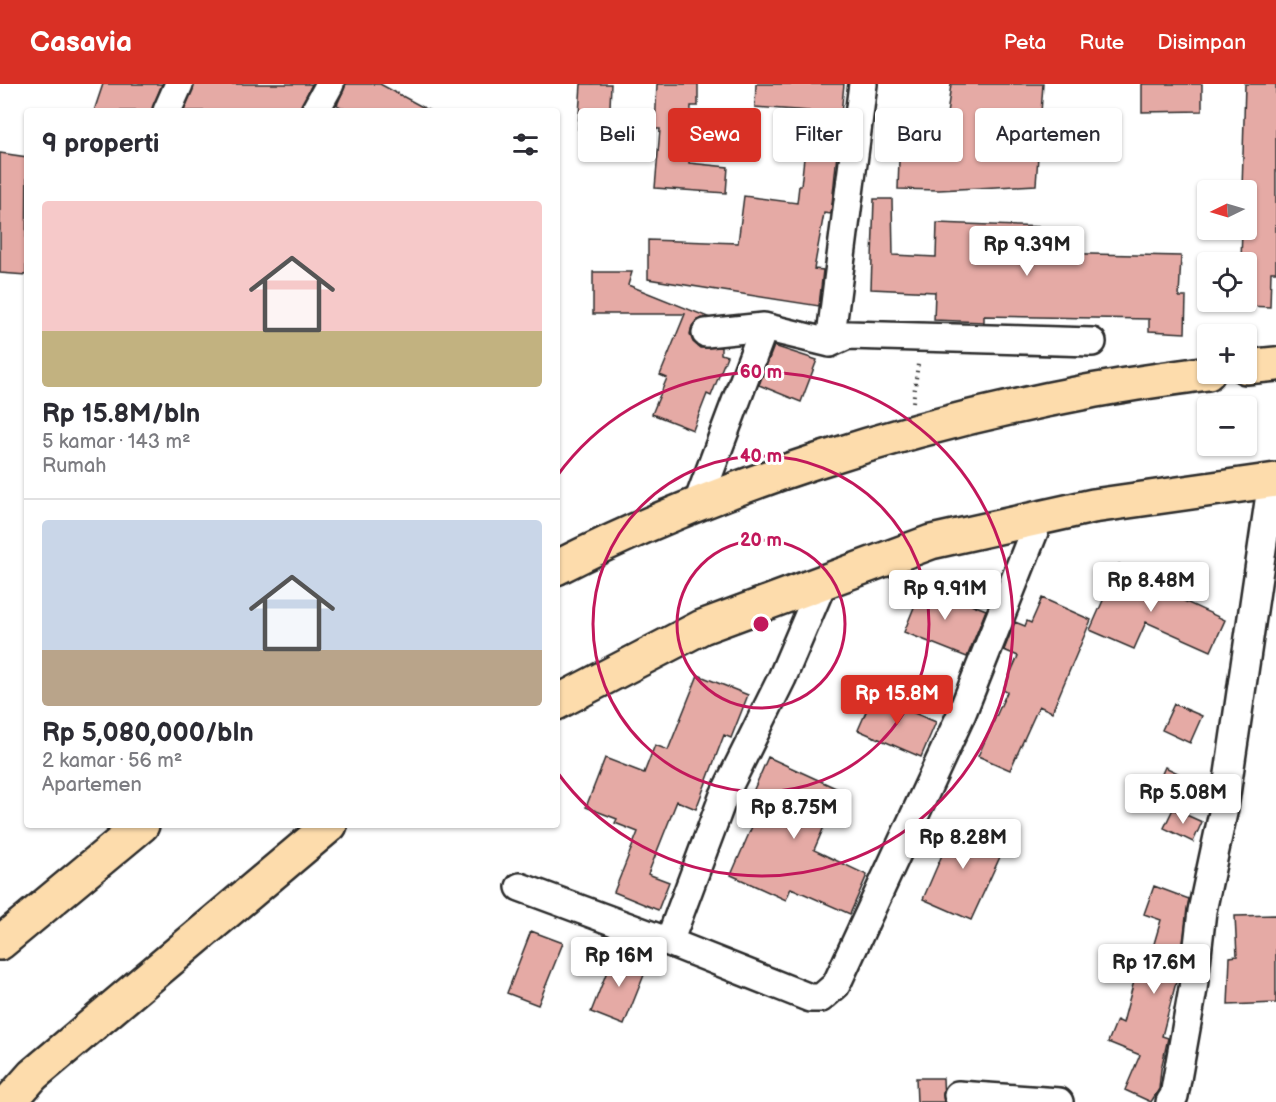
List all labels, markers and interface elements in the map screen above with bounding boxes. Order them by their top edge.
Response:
text: Casavia [30,26,132,59]
text: Peta [1004,30,1046,55]
text: Rute [1079,30,1124,55]
text: Disimpan [1157,30,1246,55]
chip: Beli [578,108,656,162]
chip: Sewa [668,108,761,162]
chip: Filter [773,108,863,162]
chip: Baru [875,108,963,162]
chip: Apartemen [975,108,1122,162]
icon: filters [509,128,542,161]
text: 9 properti [42,129,159,160]
north arrow [1197,180,1257,240]
map controls [1197,180,1257,456]
pin: Rp 9.39M [965,226,1089,277]
text: Rp 9.39M [983,233,1071,257]
icon: home [238,240,346,348]
button: locate [1197,252,1257,312]
button: + [1197,324,1257,384]
text: 60 m [740,362,782,383]
button: − [1197,396,1257,456]
text: Rp 15.8M/bln [42,399,200,430]
text: 5 kamar · 143 m² [42,430,191,454]
text: 40 m [740,446,782,467]
text: Rumah [42,454,106,478]
text: 20 m [740,530,782,551]
icon: home [238,559,346,667]
pin: Rp 8.48M [1089,562,1213,613]
text: Rp 8.48M [1107,569,1195,593]
pin: Rp 9.91M [883,570,1007,621]
text: Rp 9.91M [903,577,987,601]
centre of rings [751,614,771,634]
pin: Rp 15.8M [835,675,959,726]
text: Rp 15.8M [855,682,939,706]
text: Rp 5,080,000/bln [42,718,254,749]
text: 2 kamar · 56 m² [42,749,182,773]
text: Apartemen [42,773,142,797]
pin: Rp 5.08M [1121,774,1245,825]
text: Rp 5.08M [1139,781,1227,805]
pin: Rp 8.75M [732,789,856,840]
text: Rp 8.75M [751,796,837,820]
pin: Rp 8.28M [901,819,1025,870]
text: Rp 8.28M [919,826,1007,850]
pin: Rp 16M [570,937,668,988]
text: Rp 16M [585,944,653,968]
pin: Rp 17.6M [1092,944,1216,995]
text: Rp 17.6M [1112,951,1196,975]

